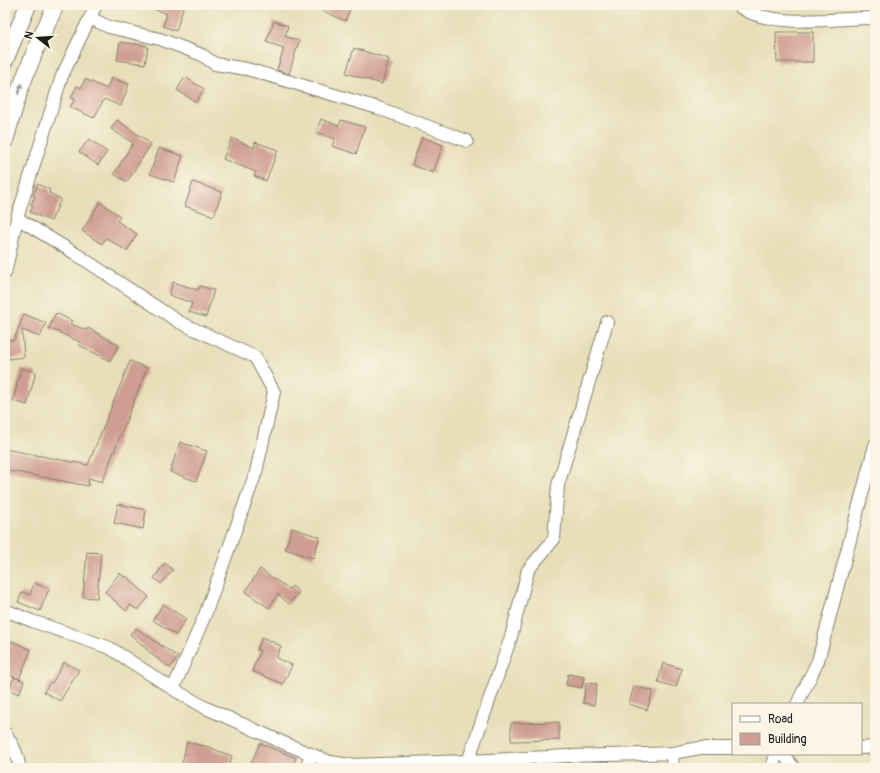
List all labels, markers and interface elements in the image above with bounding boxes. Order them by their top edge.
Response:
north arrow [18,18,58,58]
text: N [22,29,36,41]
one-way arrow [18,83,24,95]
legend [732,703,862,755]
text: Road [768,712,793,727]
text: Building [768,732,807,747]

